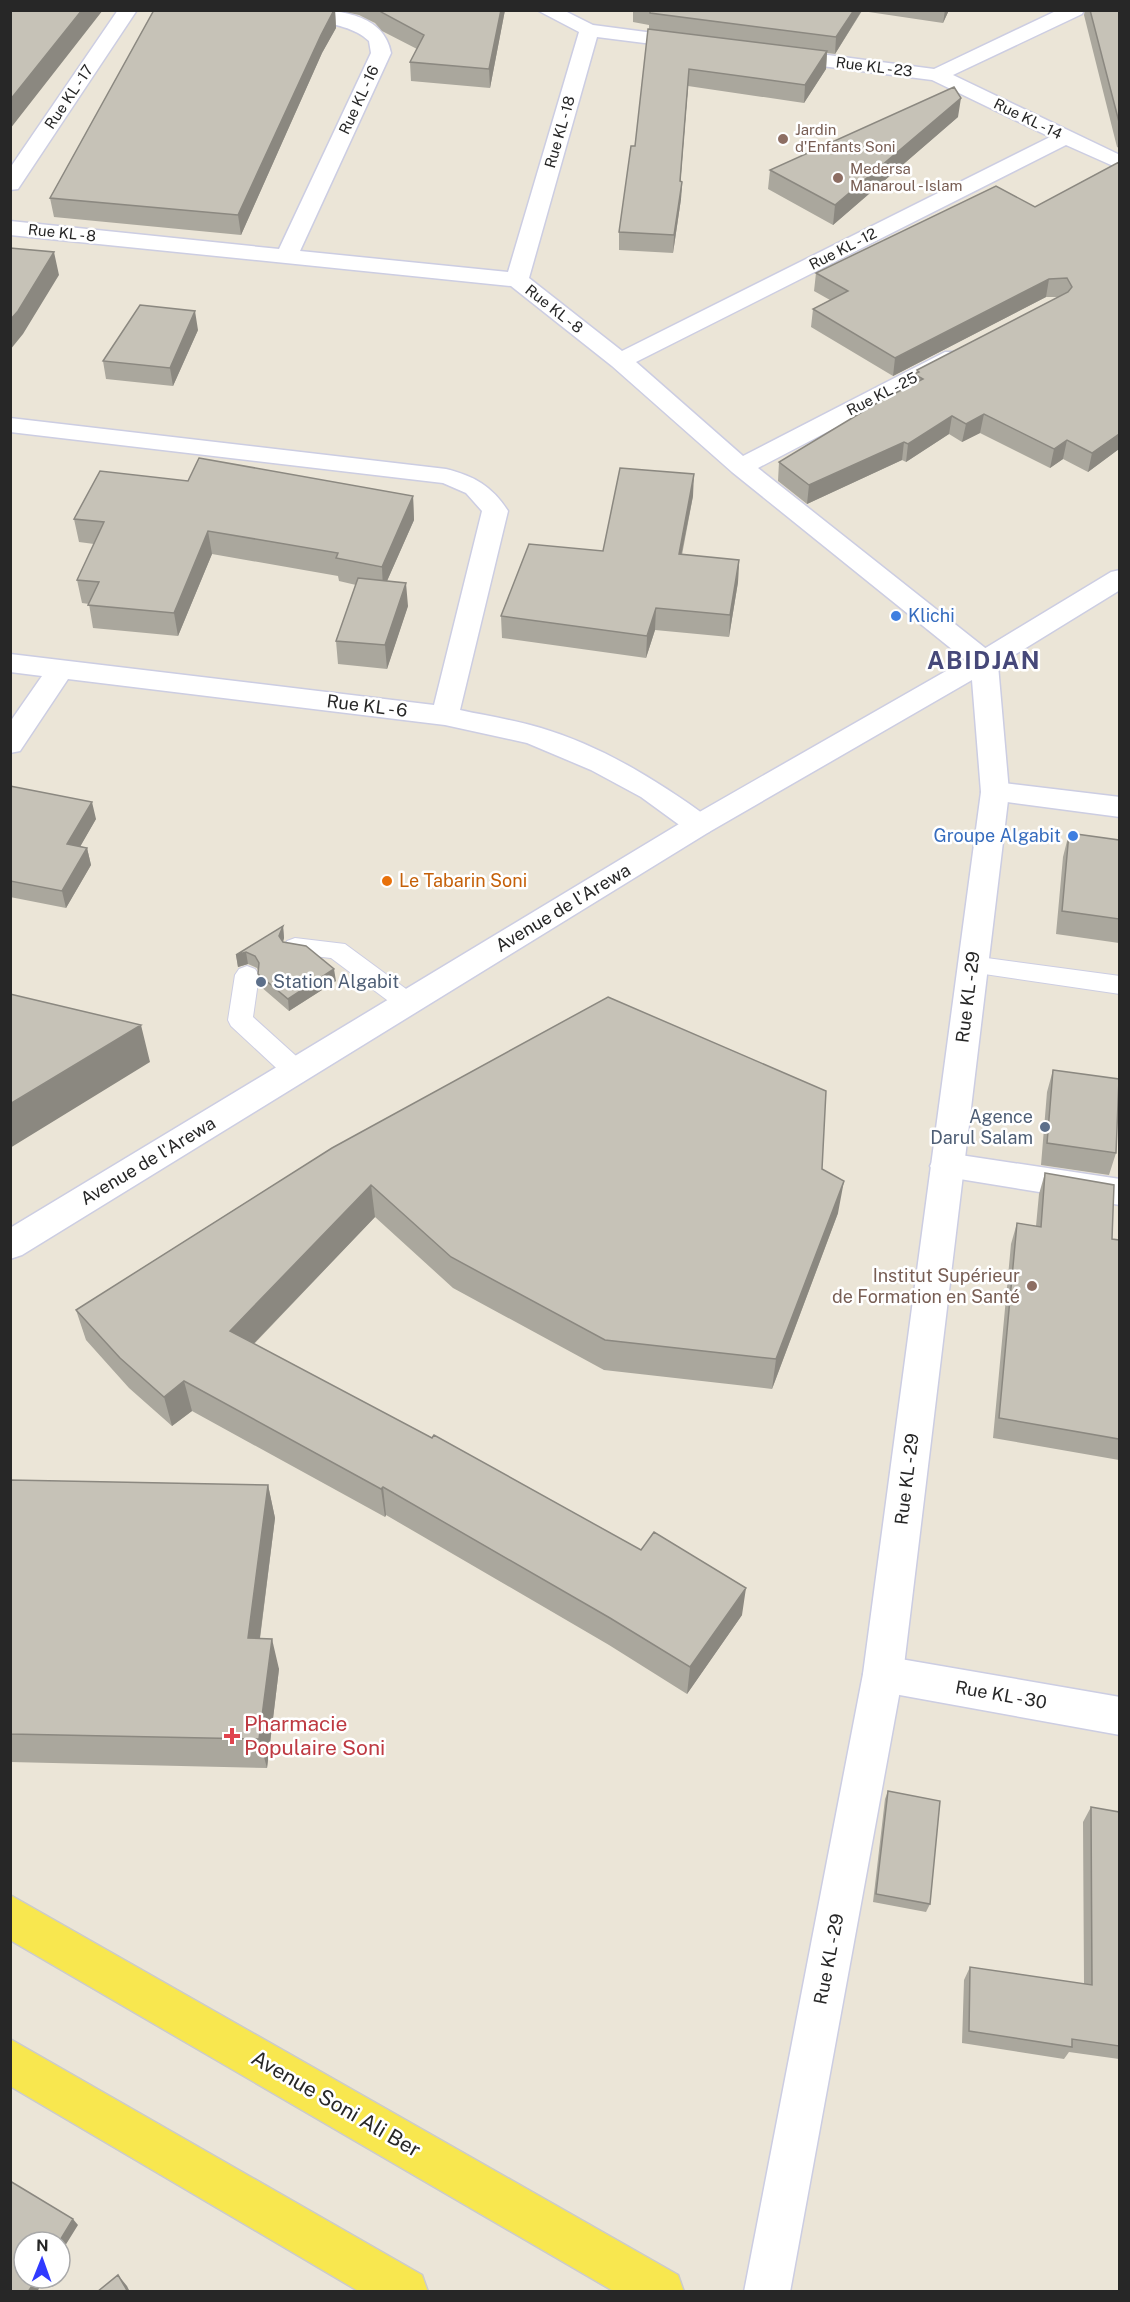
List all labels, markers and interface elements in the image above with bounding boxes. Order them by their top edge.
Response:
street label: Rue KL - 23 [835,53,913,80]
street label: Rue KL - 17 [41,61,96,132]
street label: Rue KL - 16 [335,63,382,137]
street label: Rue KL - 18 [541,94,578,170]
street label: Rue KL - 14 [991,95,1065,142]
place label: Jardin d'Enfants Soni [795,121,896,155]
marker: Jardin d'Enfants Soni [776,132,790,146]
place label: Medersa Manaroul - Islam [850,160,962,194]
marker: Medersa Manaroul - Islam [831,171,845,185]
street label: Rue KL - 8 [27,220,97,245]
street label: Rue KL - 12 [806,224,879,273]
street label: Rue KL - 8 [522,281,586,336]
street label: Rue KL - 25 [844,368,920,419]
place label: Klichi [908,605,955,626]
marker: Klichi [889,609,903,623]
district label: ABIDJAN [927,646,1041,674]
street label: Rue KL - 6 [325,690,409,721]
place label: Groupe Algabit [934,825,1061,846]
marker: Groupe Algabit [1066,829,1080,843]
street label: Avenue de l'Arewa [491,859,634,956]
place label: Le Tabarin Soni [399,870,527,891]
marker: Le Tabarin Soni [380,874,394,888]
street label: Rue KL - 29 [951,950,984,1044]
place label: Station Algabit [273,971,399,992]
marker: Station Algabit [254,975,268,989]
place label: Agence Darul Salam [930,1106,1033,1148]
street label: Avenue de l'Arewa [76,1112,219,1209]
marker: Agence Darul Salam [1038,1120,1052,1134]
place label: Institut Supérieur de Formation en Santé [832,1265,1020,1307]
marker: Institut Supérieur de Formation en Santé [1025,1279,1039,1293]
street label: Rue KL - 29 [890,1432,923,1526]
street label: Rue KL - 30 [954,1676,1048,1713]
place label: Pharmacie Populaire Soni [244,1711,385,1760]
marker: Pharmacie Populaire Soni [225,1729,239,1743]
street label: Rue KL - 29 [809,1912,848,2006]
street label: Avenue Soni Ali Ber [247,2045,425,2162]
north arrow [12,2230,72,2290]
text: N [36,2236,49,2255]

